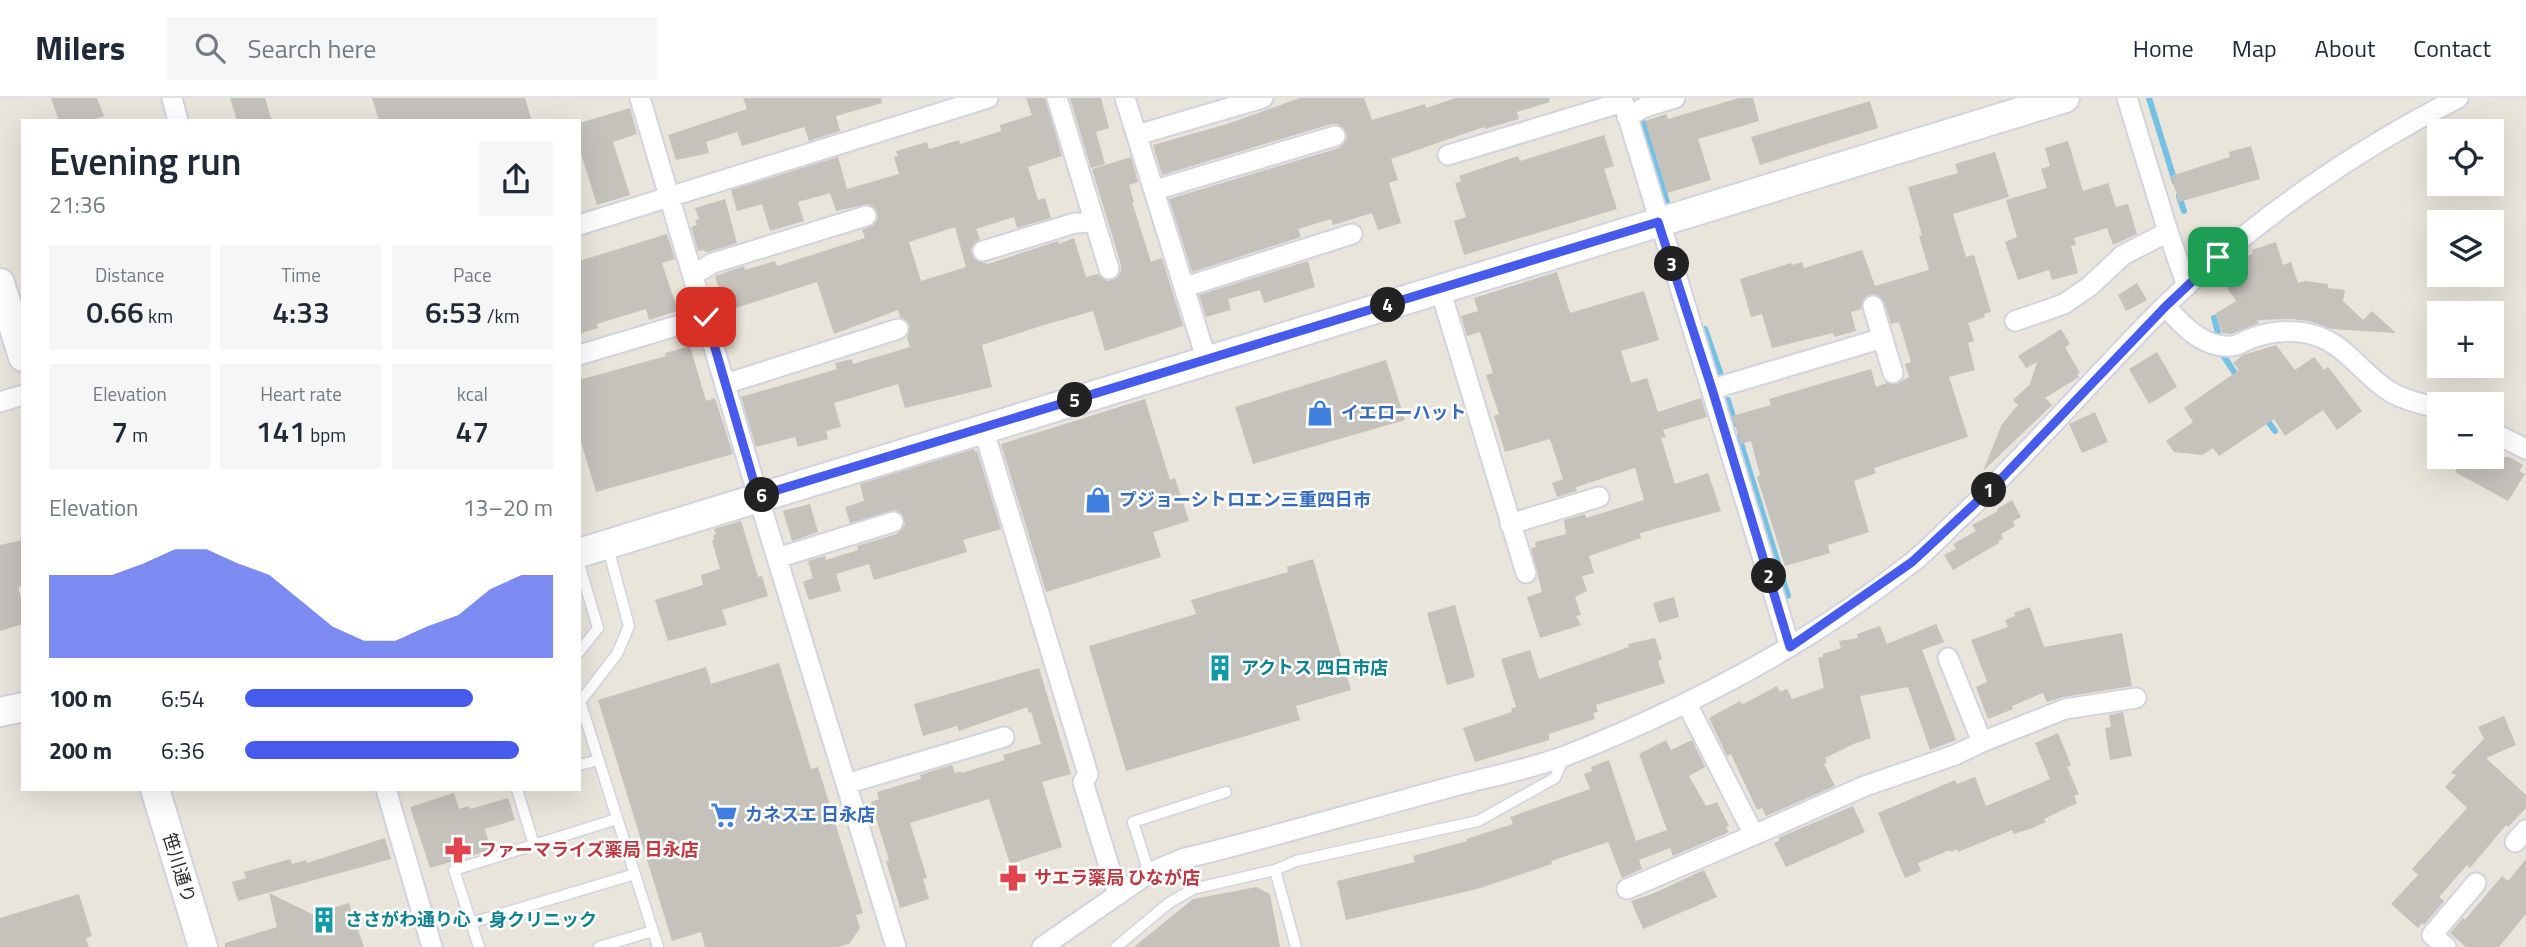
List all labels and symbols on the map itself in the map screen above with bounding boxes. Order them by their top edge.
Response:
pin [2188,227,2248,287]
pin: 3 [1654,246,1690,282]
pin [676,287,736,347]
pin: 4 [1370,288,1406,322]
pin: 5 [1058,382,1092,418]
shop icon: イエローハット [1305,398,1335,428]
place label: イエローハット [1341,399,1466,426]
pin: 1 [1972,472,2007,508]
pin: 6 [744,478,780,512]
shop icon: プジョーシトロエン三重四日市 [1083,485,1113,515]
place label: プジョーシトロエン三重四日市 [1119,486,1371,513]
pin: 2 [1752,559,1786,594]
building icon: アクトス 四日市店 [1205,653,1235,683]
place label: アクトス 四日市店 [1241,654,1388,681]
supermarket icon: カネスエ 日永店 [709,800,739,830]
place label: カネスエ 日永店 [745,801,875,828]
street label: 笹川通り [156,829,203,906]
pharmacy icon: ファーマライズ薬局 日永店 [443,835,473,865]
place label: ファーマライズ薬局 日永店 [479,836,698,863]
pharmacy icon: サエラ薬局 ひなが店 [998,863,1028,893]
place label: サエラ薬局 ひなが店 [1034,864,1200,891]
building icon: ささがわ通り心・身クリニック [309,905,339,935]
place label: ささがわ通り心・身クリニック [345,906,597,933]

